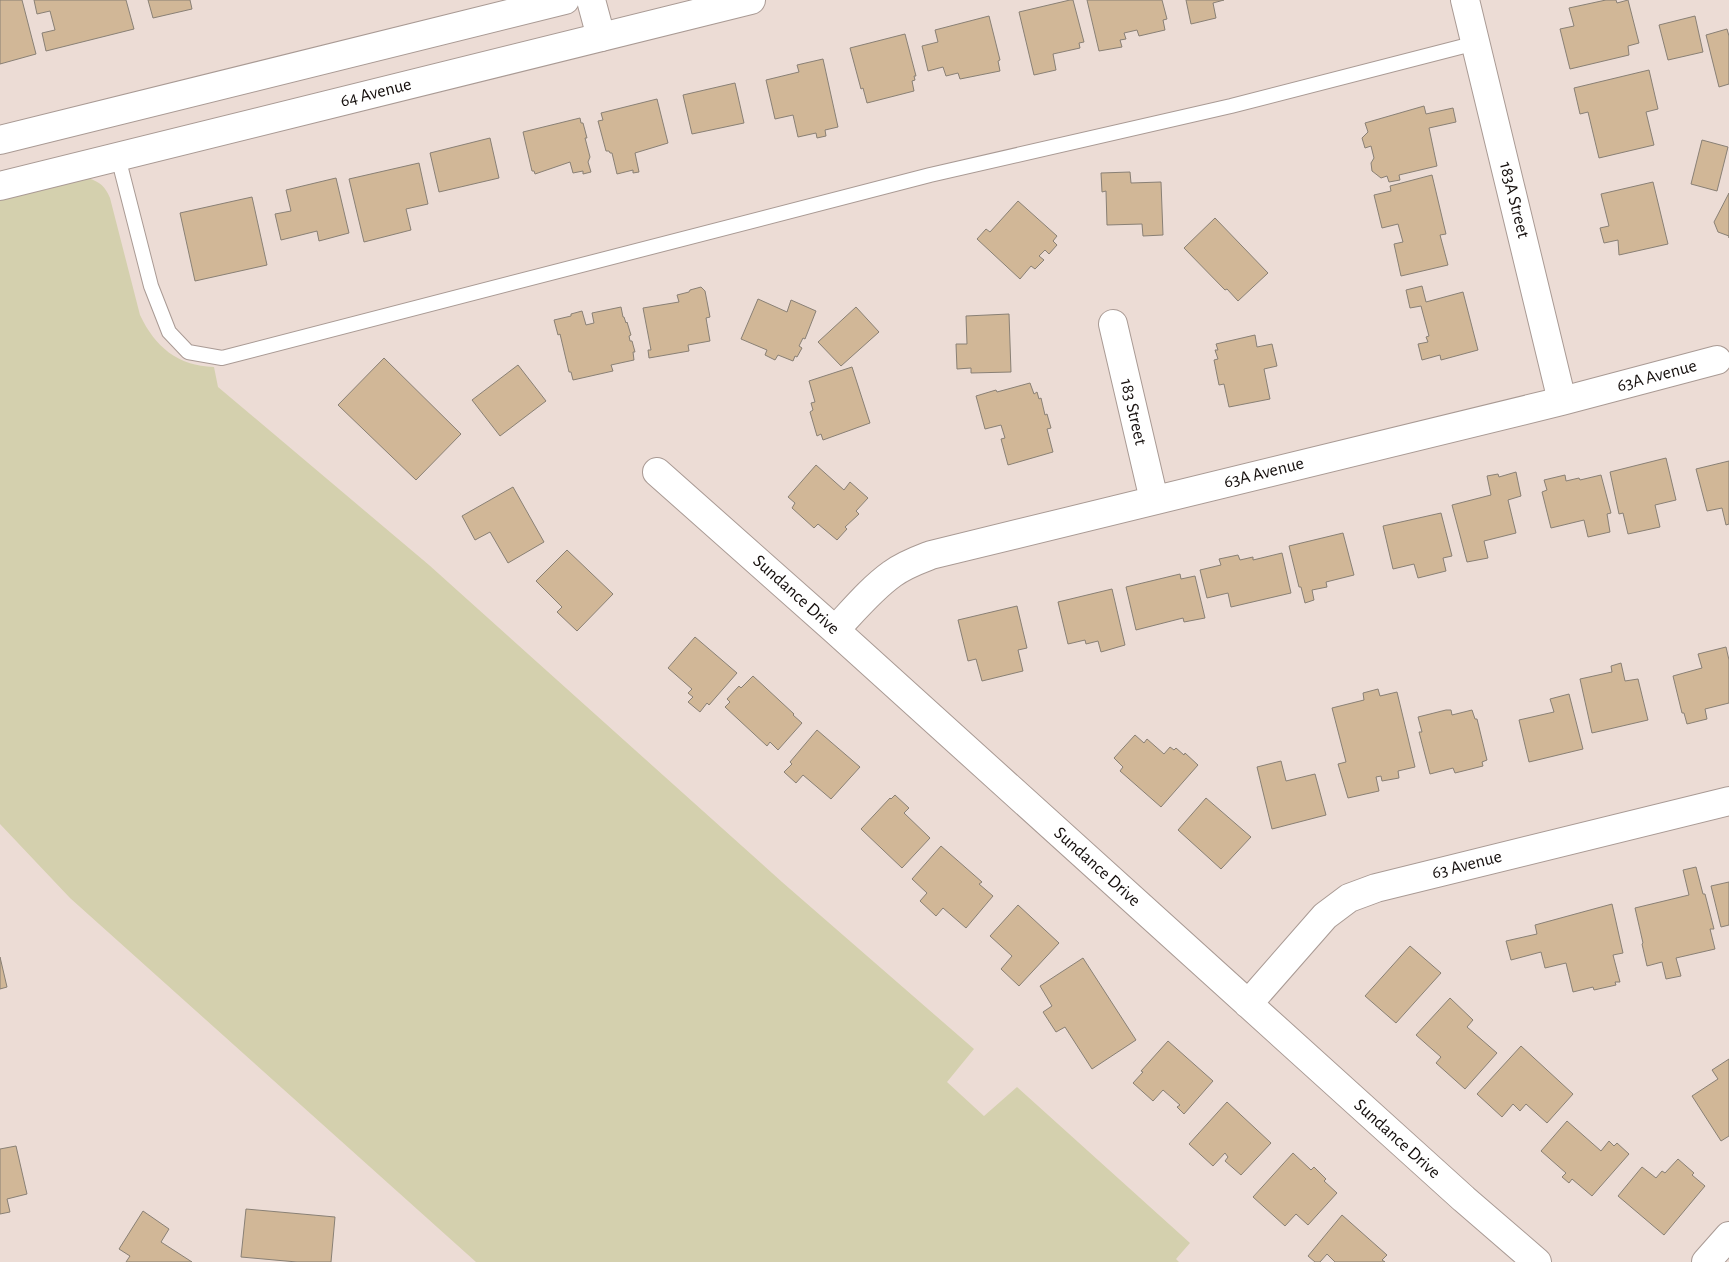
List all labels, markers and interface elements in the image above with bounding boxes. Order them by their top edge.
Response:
street label: 64 Avenue [339,75,413,111]
street label: 183A Street [1496,160,1532,240]
street label: 63A Avenue [1615,357,1699,395]
street label: 183 Street [1117,377,1149,447]
street label: 63A Avenue [1222,454,1306,492]
street label: Sundance Drive [749,552,843,638]
street label: Sundance Drive [1050,824,1144,910]
street label: 63 Avenue [1430,848,1504,882]
street label: Sundance Drive [1350,1096,1444,1182]

